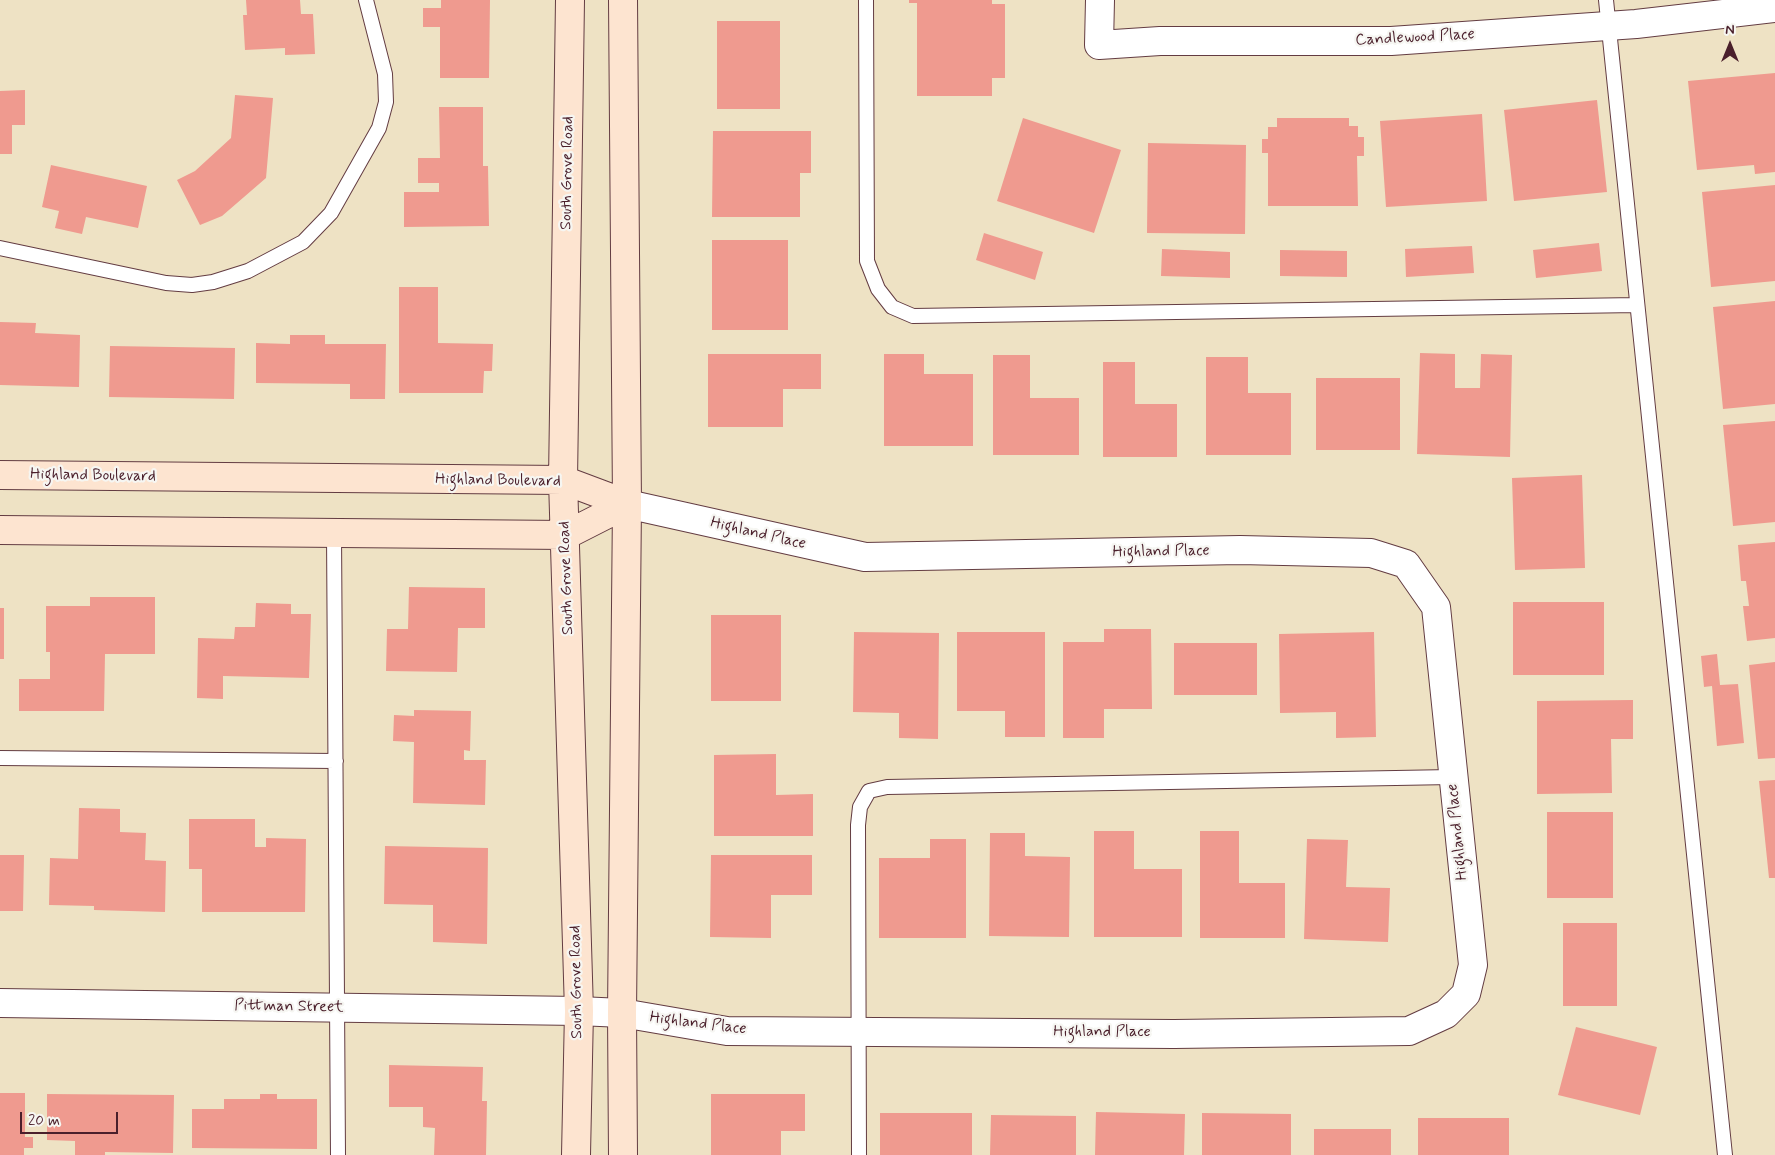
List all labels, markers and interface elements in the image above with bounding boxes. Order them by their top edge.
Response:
north arrow [1705,20,1755,70]
text: N [1725,21,1735,39]
street label: Candlewood Place [1355,25,1475,51]
street label: South Grove Road [557,116,579,230]
street label: Highland Boulevard [30,465,156,487]
street label: Highland Boulevard [435,470,561,492]
street label: Highland Place [708,514,808,554]
street label: South Grove Road [555,521,579,635]
street label: Highland Place [1112,542,1210,562]
street label: Highland Place [1443,783,1473,881]
street label: South Grove Road [566,925,588,1039]
street label: Pittman Street [234,996,344,1018]
street label: Highland Place [649,1009,747,1039]
street label: Highland Place [1053,1023,1151,1043]
scale bar [22,1102,120,1134]
text: 20 m [28,1111,60,1131]

